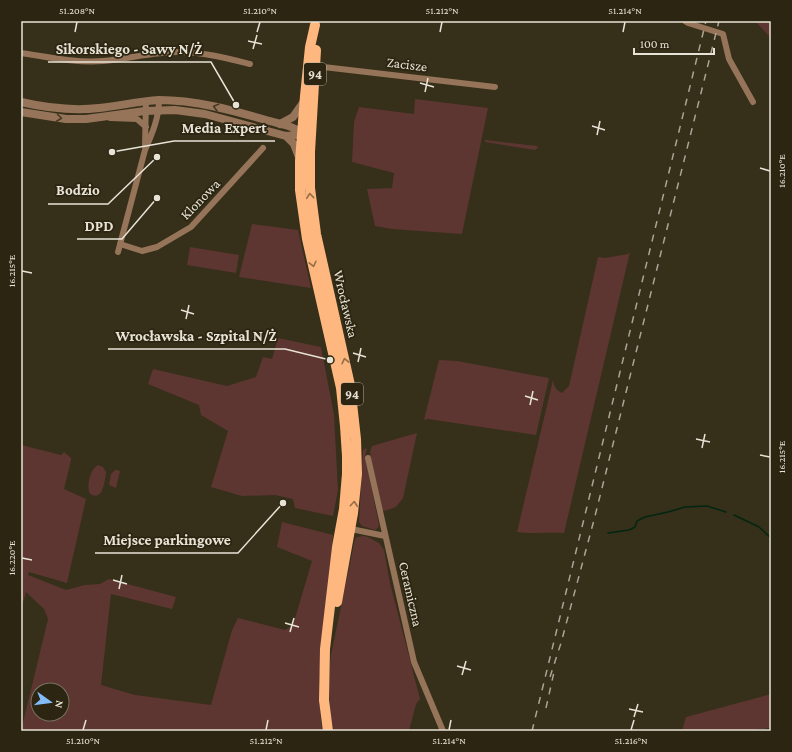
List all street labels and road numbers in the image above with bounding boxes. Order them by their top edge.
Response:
street label: Zacisze [386,54,428,74]
road number: 94 [304,63,326,85]
street label: Klonowa [177,175,223,222]
street label: Wrocławska [330,269,362,340]
road number: 94 [341,383,363,405]
street label: Ceramiczna [396,560,426,629]

